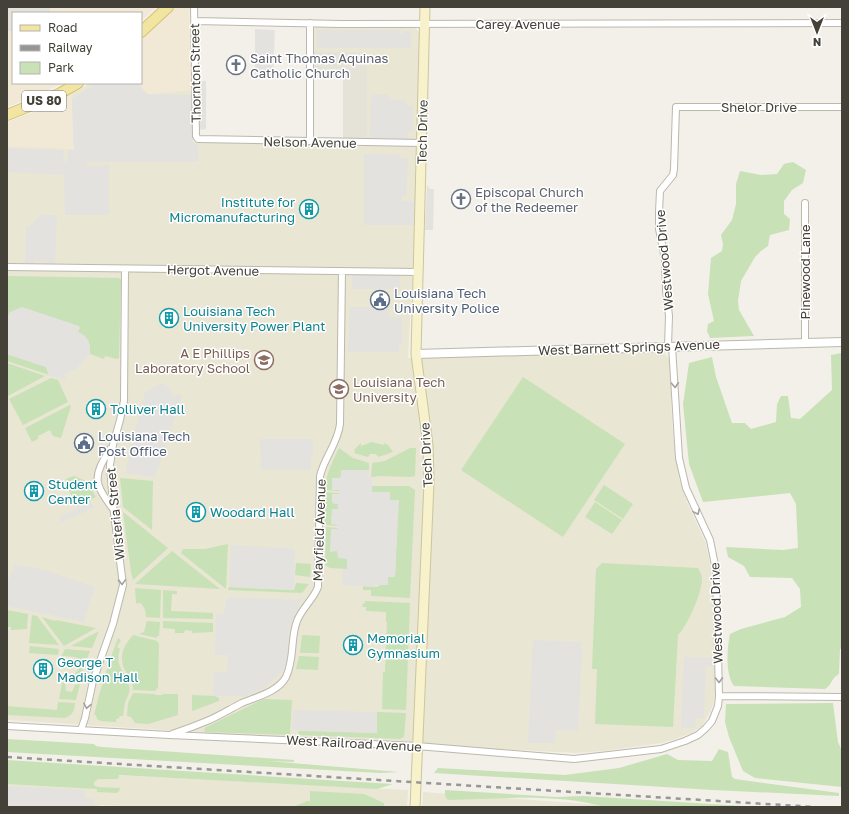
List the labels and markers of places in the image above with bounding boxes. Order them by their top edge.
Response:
place label: Saint Thomas Aquinas Catholic Church [250,50,389,81]
church icon: Saint Thomas Aquinas Catholic Church [225,54,247,76]
place label: Episcopal Church of the Redeemer [475,184,584,215]
church icon: Episcopal Church of the Redeemer [450,188,472,210]
place label: Institute for Micromanufacturing [169,194,295,225]
building icon: Institute for Micromanufacturing [298,198,320,220]
place label: Louisiana Tech University Police [394,285,499,316]
public building icon: Louisiana Tech University Police [369,289,391,311]
place label: Louisiana Tech University Power Plant [183,303,325,334]
building icon: Louisiana Tech University Power Plant [158,307,180,329]
place label: A E Phillips Laboratory School [135,345,250,376]
school or university icon: A E Phillips Laboratory School [253,349,275,371]
place label: Louisiana Tech University [353,374,445,405]
school or university icon: Louisiana Tech University [328,378,350,400]
building icon: Tolliver Hall [85,398,107,420]
place label: Tolliver Hall [110,401,185,417]
place label: Louisiana Tech Post Office [98,428,190,459]
public building icon: Louisiana Tech Post Office [73,432,95,454]
place label: Student Center [48,476,98,507]
building icon: Student Center [23,480,45,502]
building icon: Woodard Hall [185,501,207,523]
place label: Woodard Hall [210,504,295,520]
place label: Memorial Gymnasium [367,630,440,661]
building icon: Memorial Gymnasium [342,634,364,656]
place label: George T Madison Hall [57,654,138,685]
building icon: George T Madison Hall [32,658,54,680]

